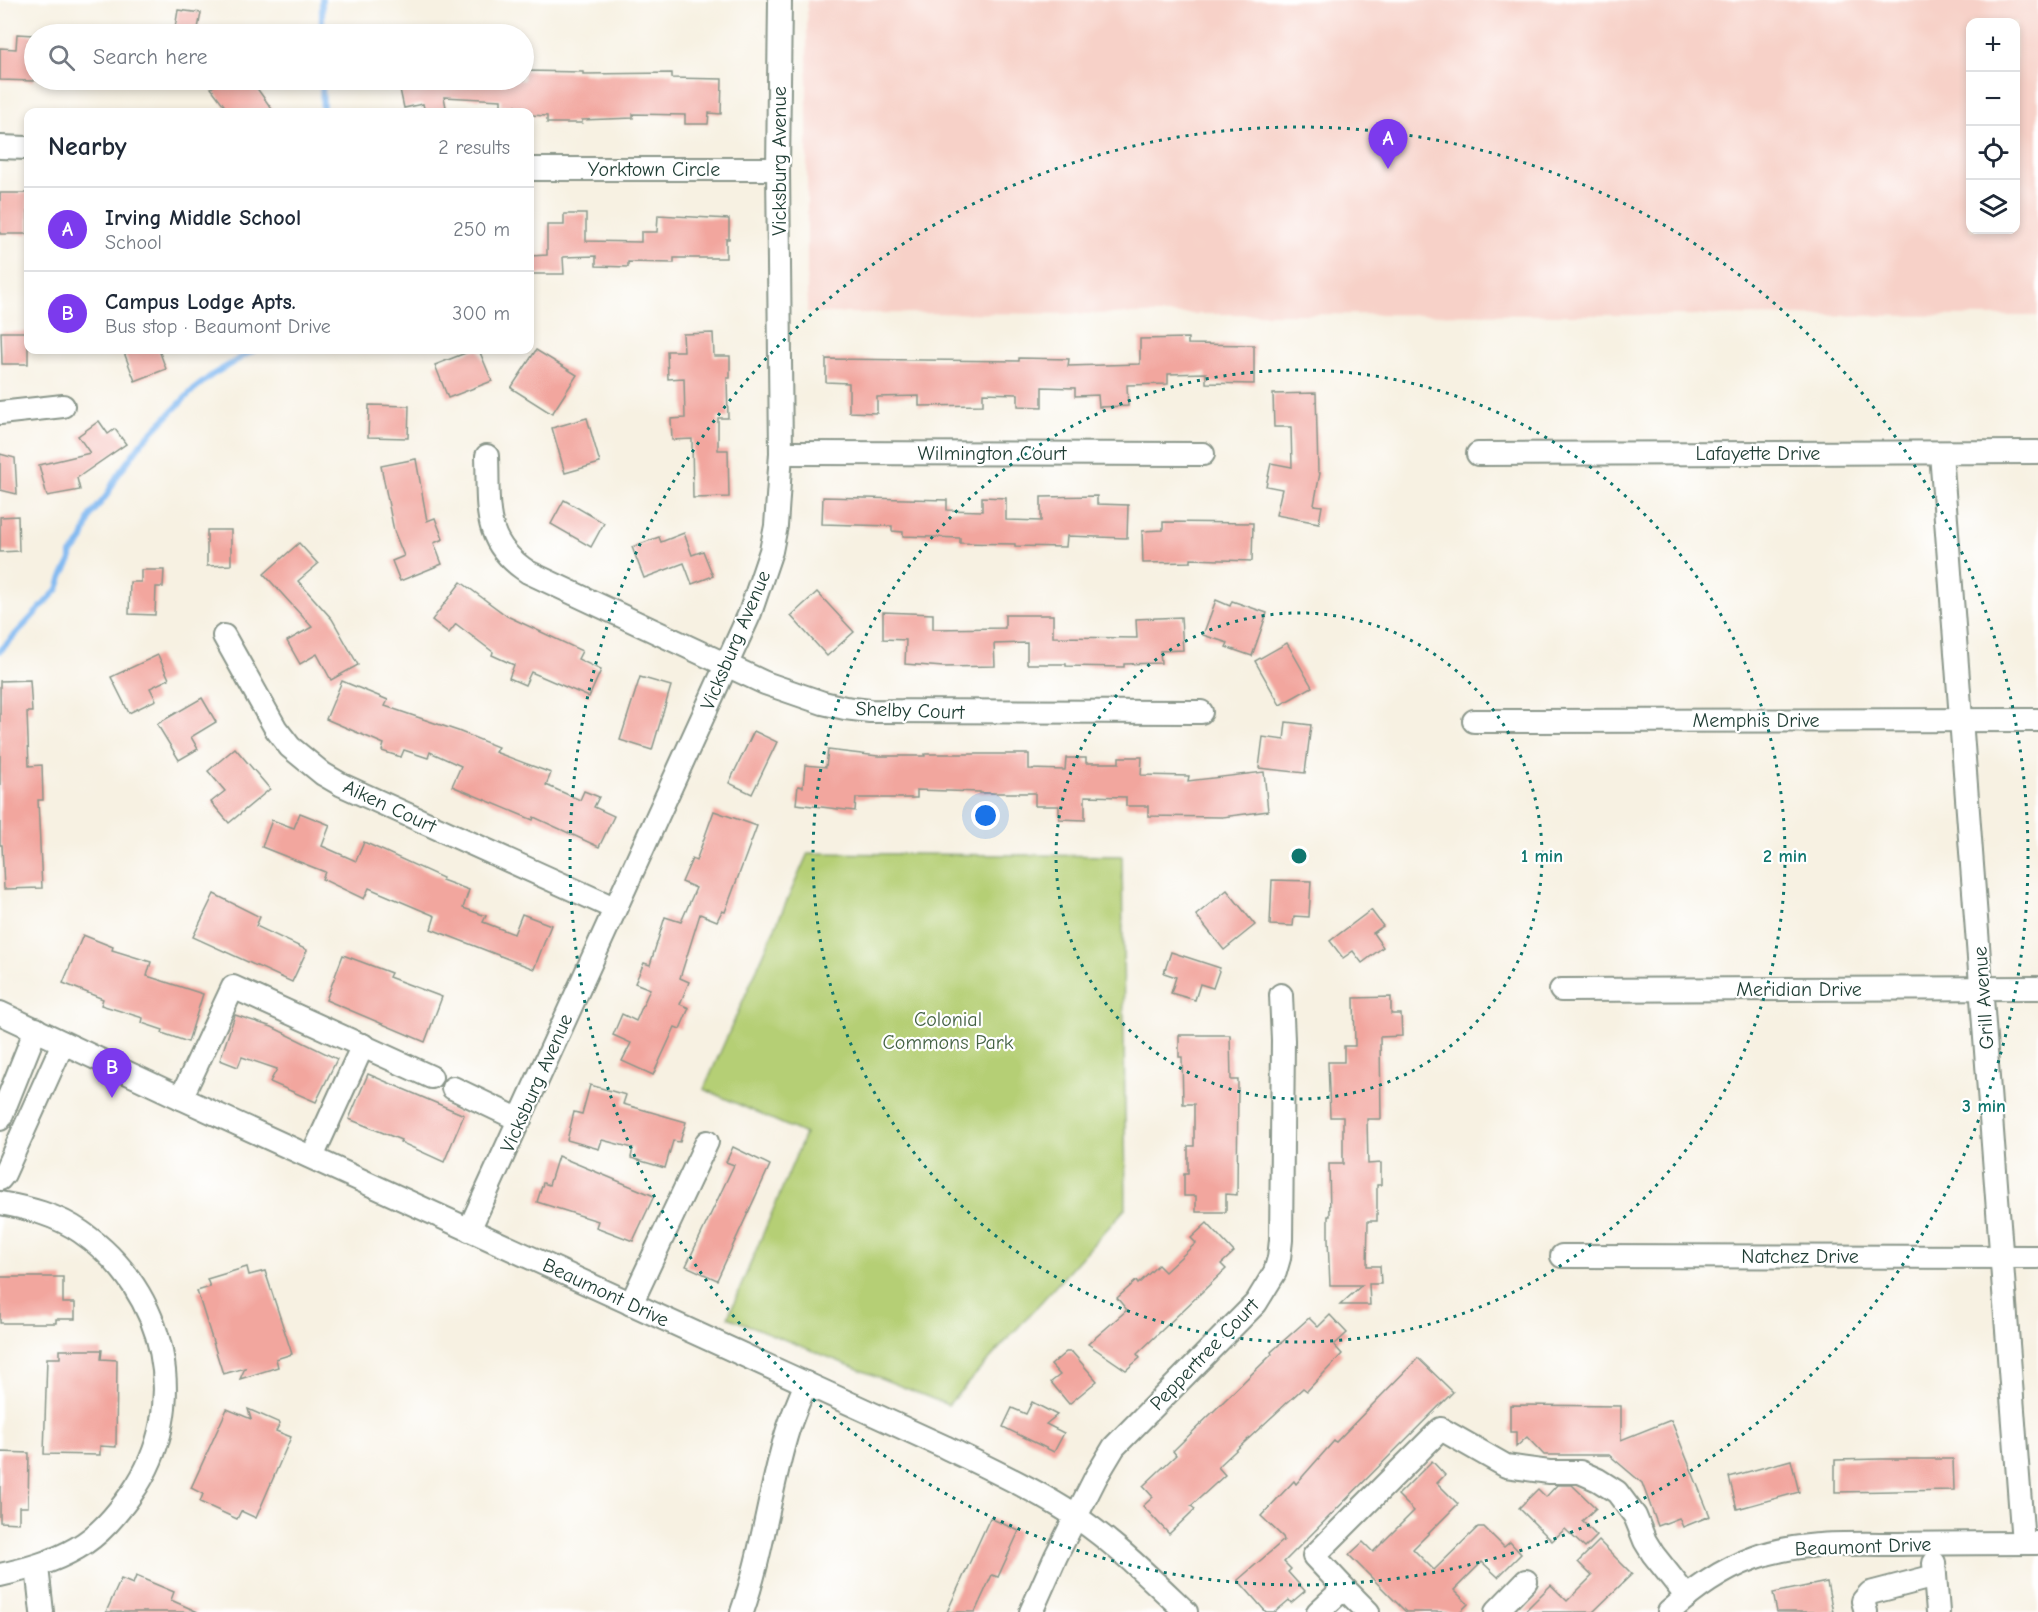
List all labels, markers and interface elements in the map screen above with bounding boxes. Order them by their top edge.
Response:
map controls [1966,18,2020,234]
button: + [1966,18,2020,72]
search box [24,24,534,90]
icon: search [45,41,78,74]
text: Search here [93,44,208,70]
button: − [1966,72,2020,126]
street label: Vicksburg Avenue [768,86,791,236]
pin: A [1368,120,1408,169]
button: locate [1966,126,2020,180]
text: Nearby [48,132,127,162]
text: 2 results [438,136,510,159]
street label: Yorktown Circle [588,158,720,181]
button: layers [1966,180,2020,234]
text: Irving Middle School [105,205,301,231]
text: A [62,218,73,241]
text: 250 m [453,218,510,241]
text: School [105,231,162,254]
text: Campus Lodge Apts. [105,289,296,315]
text: B [61,302,74,325]
text: 300 m [452,302,510,325]
text: Bus stop · Beaumont Drive [105,315,331,338]
street label: Wilmington Court [917,442,1068,465]
street label: Lafayette Drive [1696,442,1820,465]
street label: Vicksburg Avenue [696,567,775,713]
street label: Shelby Court [855,697,966,724]
street label: Memphis Drive [1692,709,1820,732]
street label: Aiken Court [340,775,441,839]
your location [971,801,1000,830]
centre of rings [1289,846,1309,866]
text: 1 min [1521,846,1563,867]
text: 2 min [1763,846,1807,867]
street label: Grill Avenue [1968,946,1999,1050]
street label: Meridian Drive [1736,978,1862,1001]
park label: Colonial Commons Park [883,1008,1014,1054]
street label: Vicksburg Avenue [496,1010,577,1156]
pin: B [92,1048,132,1098]
text: 3 min [1962,1096,2006,1117]
street label: Natchez Drive [1741,1245,1859,1268]
street label: Beaumont Drive [539,1253,673,1332]
street label: Peppertree Court [1145,1293,1264,1415]
street label: Beaumont Drive [1794,1533,1932,1560]

